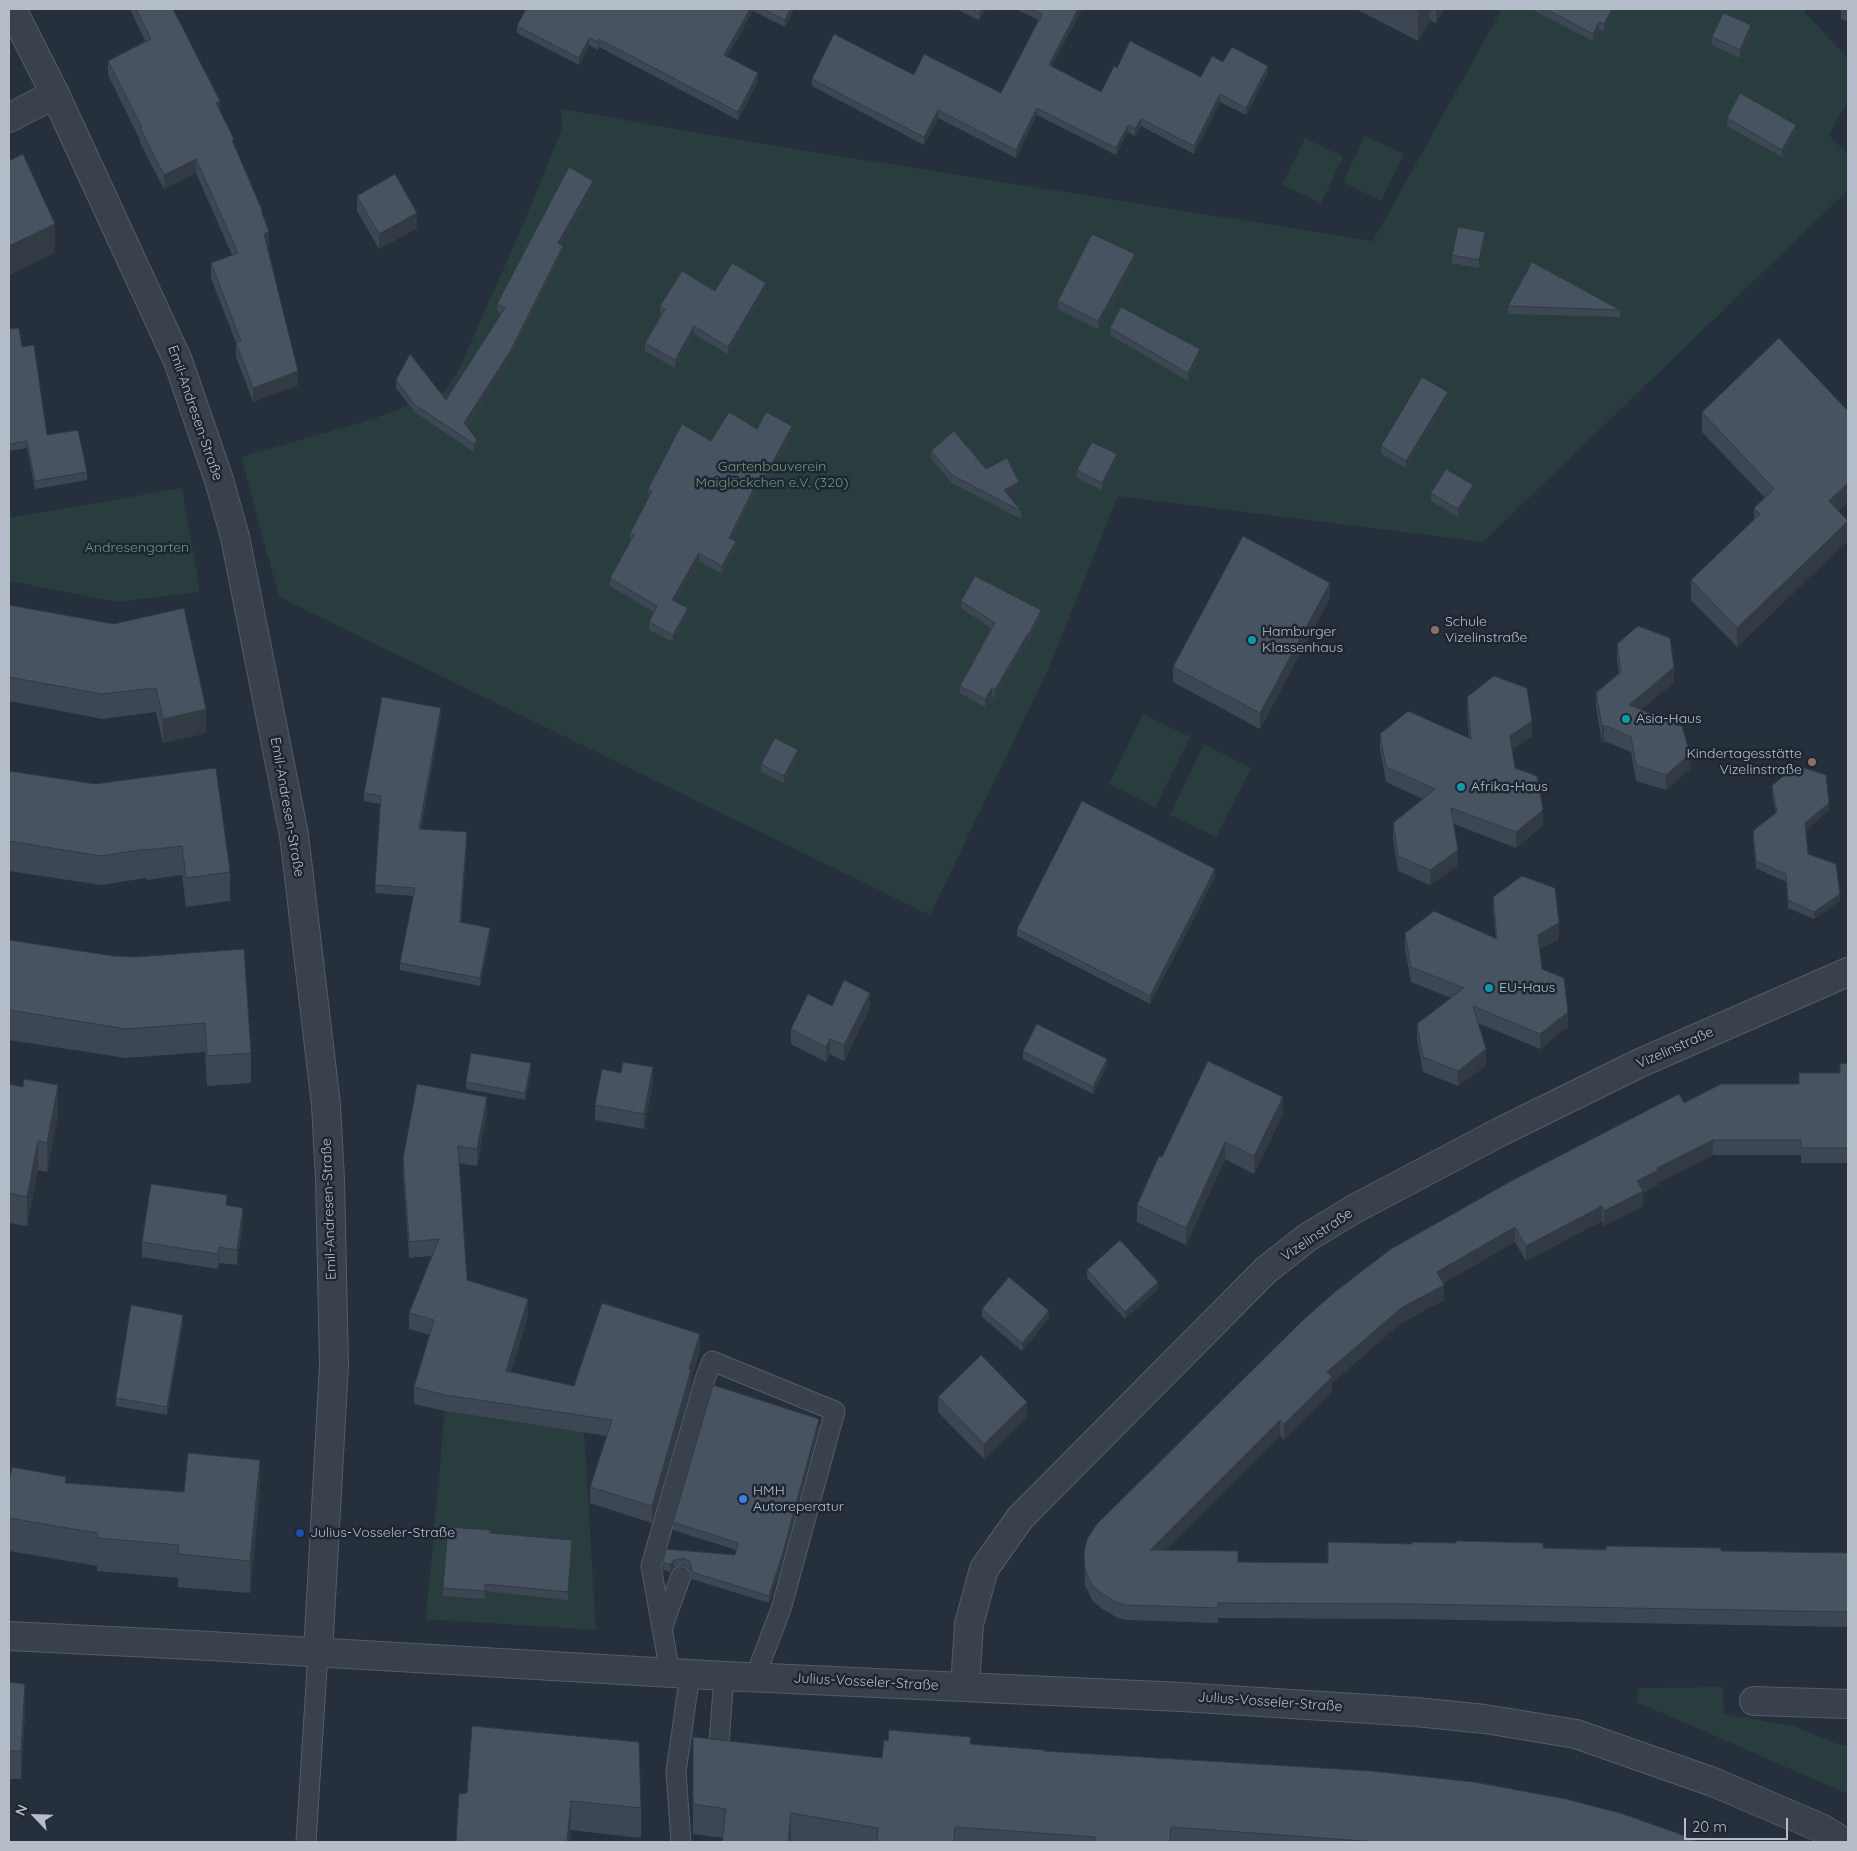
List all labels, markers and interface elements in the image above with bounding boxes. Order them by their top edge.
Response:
street label: Emil-Andresen-Straße [164,343,226,483]
park label: Gartenbauverein Maiglöckchen e.V. (320) [696,459,848,492]
park label: Andresengarten [85,540,189,556]
place label: Schule Vizelinstraße [1445,614,1528,646]
place label: Hamburger Klassenhaus [1262,624,1343,656]
marker: Schule Vizelinstraße [1429,624,1441,636]
marker: Hamburger Klassenhaus [1246,634,1258,646]
place label: Asia-Haus [1636,711,1702,727]
marker: Asia-Haus [1620,713,1632,725]
street label: Emil-Andresen-Straße [266,736,308,878]
place label: Kindertagesstätte Vizelinstraße [1686,746,1802,779]
marker: Kindertagesstätte Vizelinstraße [1806,756,1818,768]
place label: Afrika-Haus [1471,779,1548,795]
marker: Afrika-Haus [1455,781,1467,793]
place label: EU-Haus [1499,980,1555,996]
marker: EU-Haus [1483,982,1495,994]
street label: Vizelinstraße [1634,1024,1716,1072]
street label: Emil-Andresen-Straße [318,1138,340,1280]
street label: Vizelinstraße [1278,1205,1356,1265]
place label: HMH Autoreperatur [753,1483,844,1515]
marker: HMH Autoreperatur [737,1493,749,1505]
place label: Julius-Vosseler-Straße [310,1525,455,1541]
marker: Julius-Vosseler-Straße [294,1527,306,1539]
street label: Julius-Vosseler-Straße [793,1670,939,1694]
street label: Julius-Vosseler-Straße [1197,1689,1343,1715]
north arrow [10,1791,60,1841]
text: N [11,1802,32,1818]
scale bar [1687,1808,1791,1840]
text: 20 m [1692,1817,1727,1836]

